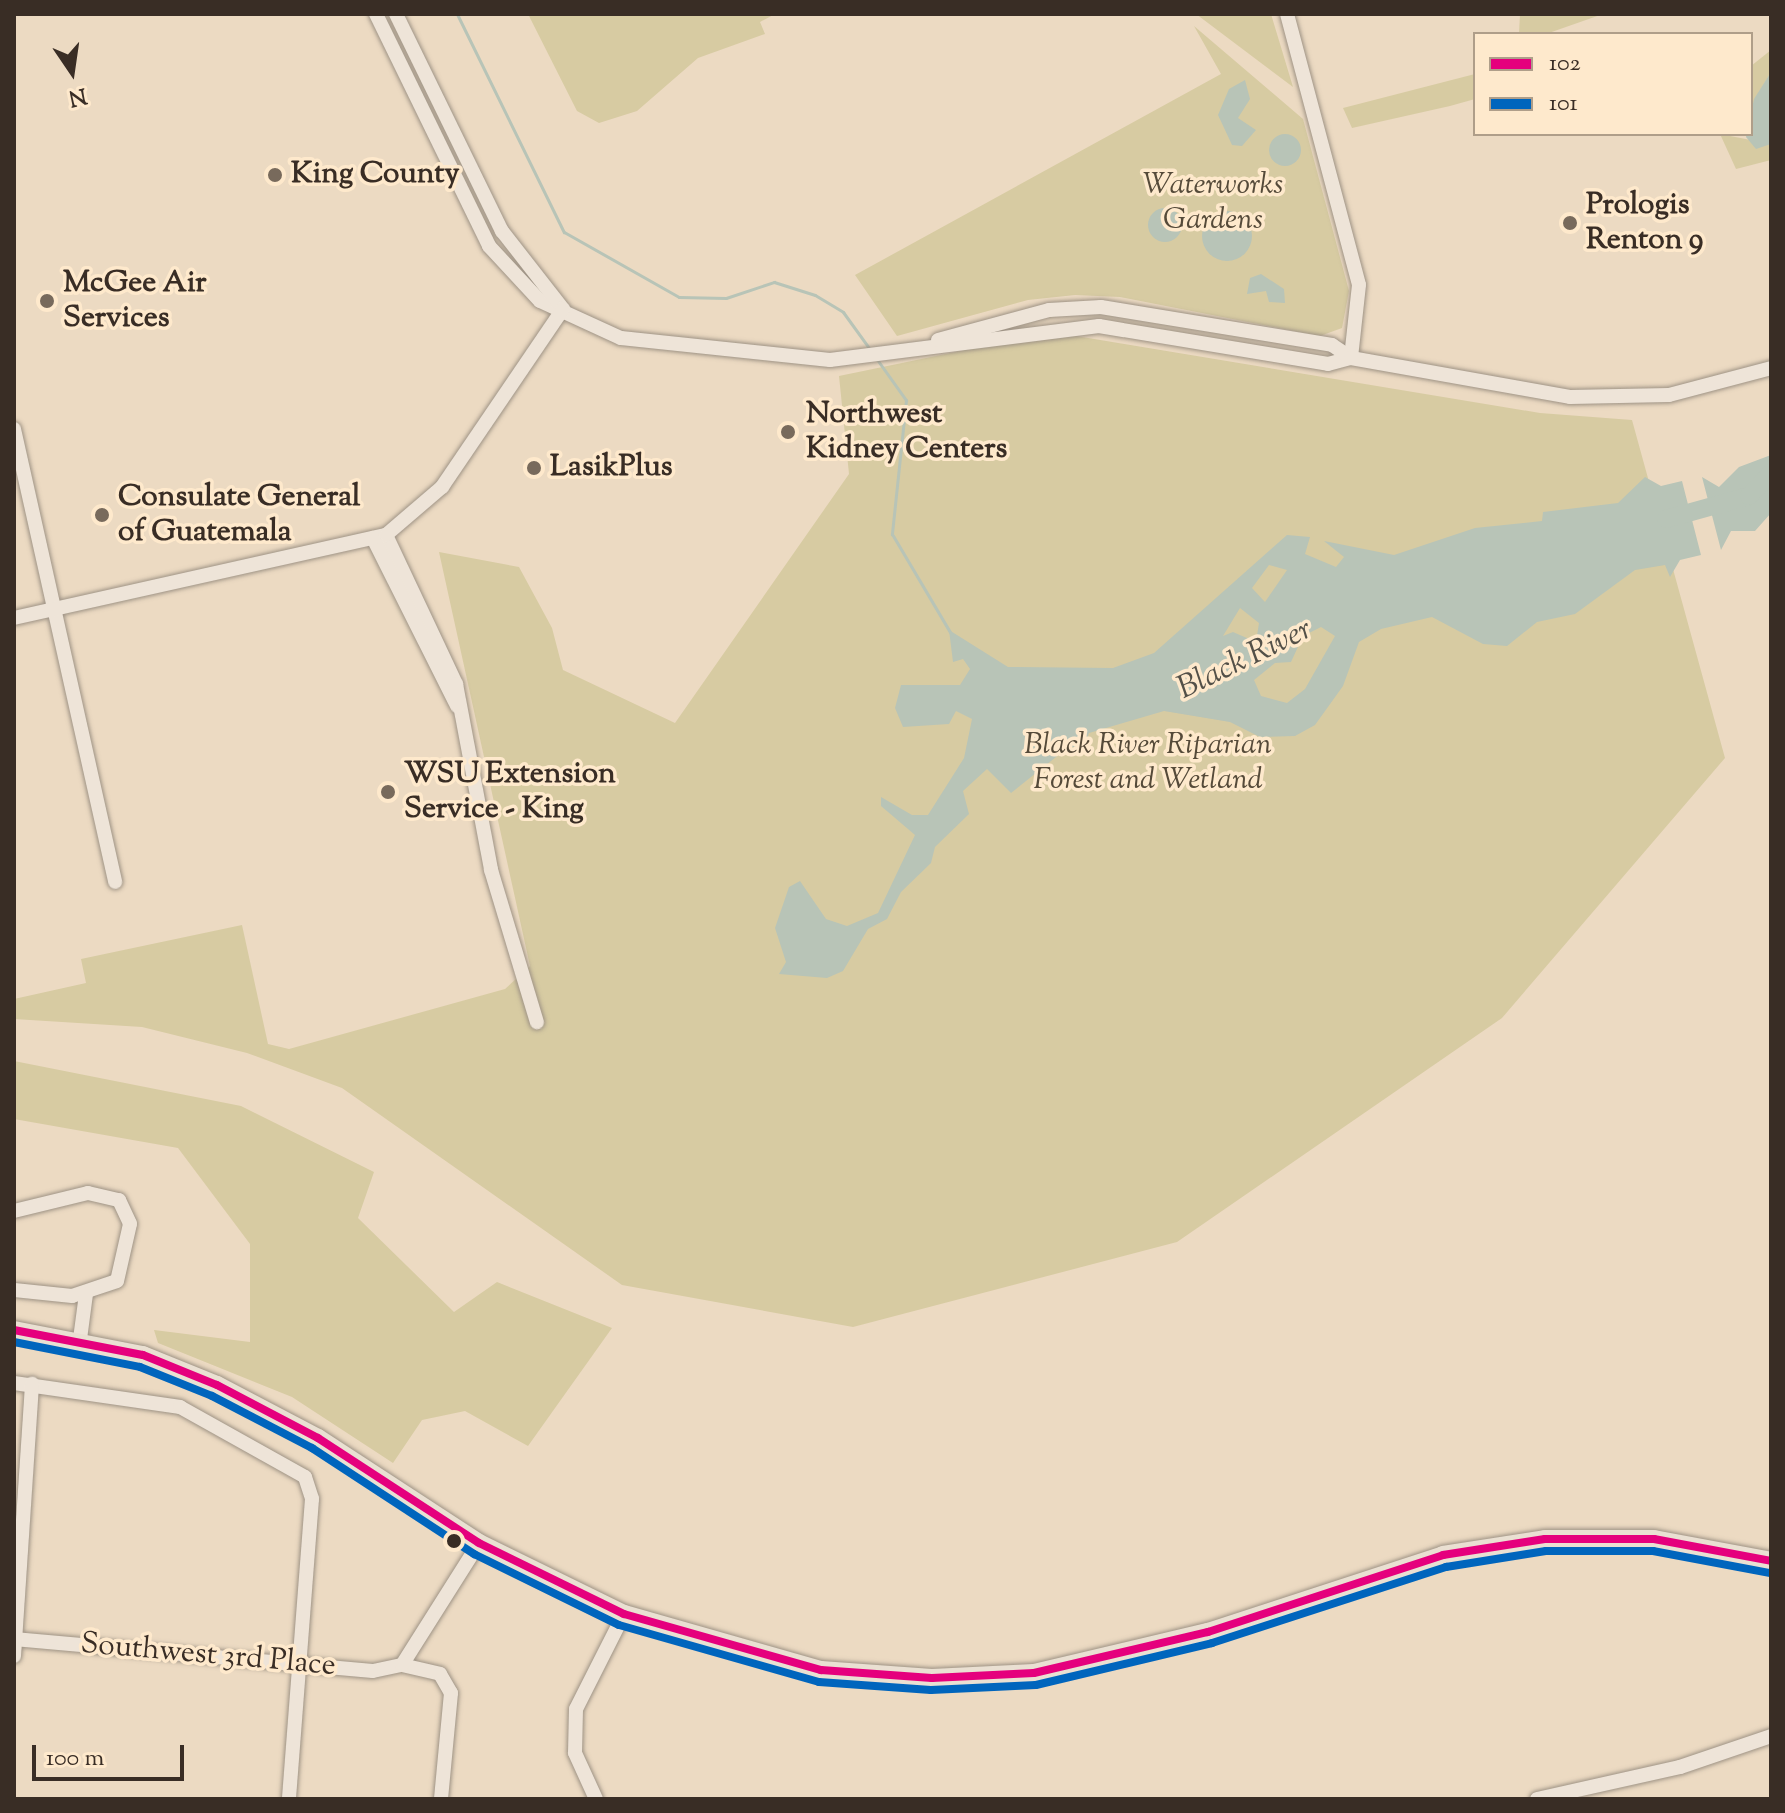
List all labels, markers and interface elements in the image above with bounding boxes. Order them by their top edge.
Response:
north arrow [32,32,112,112]
legend [1473,32,1753,136]
text: 102 [1549,47,1581,81]
text: N [65,78,90,113]
text: 101 [1549,87,1578,121]
place label: King County [291,157,459,193]
marker: King County [266,166,284,184]
park label: Waterworks Gardens [1143,168,1283,238]
place label: Prologis Renton 9 [1586,188,1703,258]
marker: Prologis Renton 9 [1561,214,1579,232]
place label: McGee Air Services [63,266,207,336]
marker: McGee Air Services [38,292,56,310]
place label: Northwest Kidney Centers [806,397,1007,468]
marker: Northwest Kidney Centers [777,421,799,443]
place label: LasikPlus [550,450,673,486]
marker: LasikPlus [525,459,543,477]
place label: Consulate General of Guatemala [118,480,360,550]
marker: Consulate General of Guatemala [93,506,111,524]
water label: Black River [1172,611,1318,709]
park label: Black River Riparian Forest and Wetland [1024,728,1272,798]
place label: WSU Extension Service - King [404,757,616,828]
marker: WSU Extension Service - King [379,783,397,801]
unlabelled marker [446,1533,462,1549]
street label: Southwest 3rd Place [79,1627,337,1685]
scale bar [36,1729,188,1779]
text: 100 m [46,1742,104,1776]

